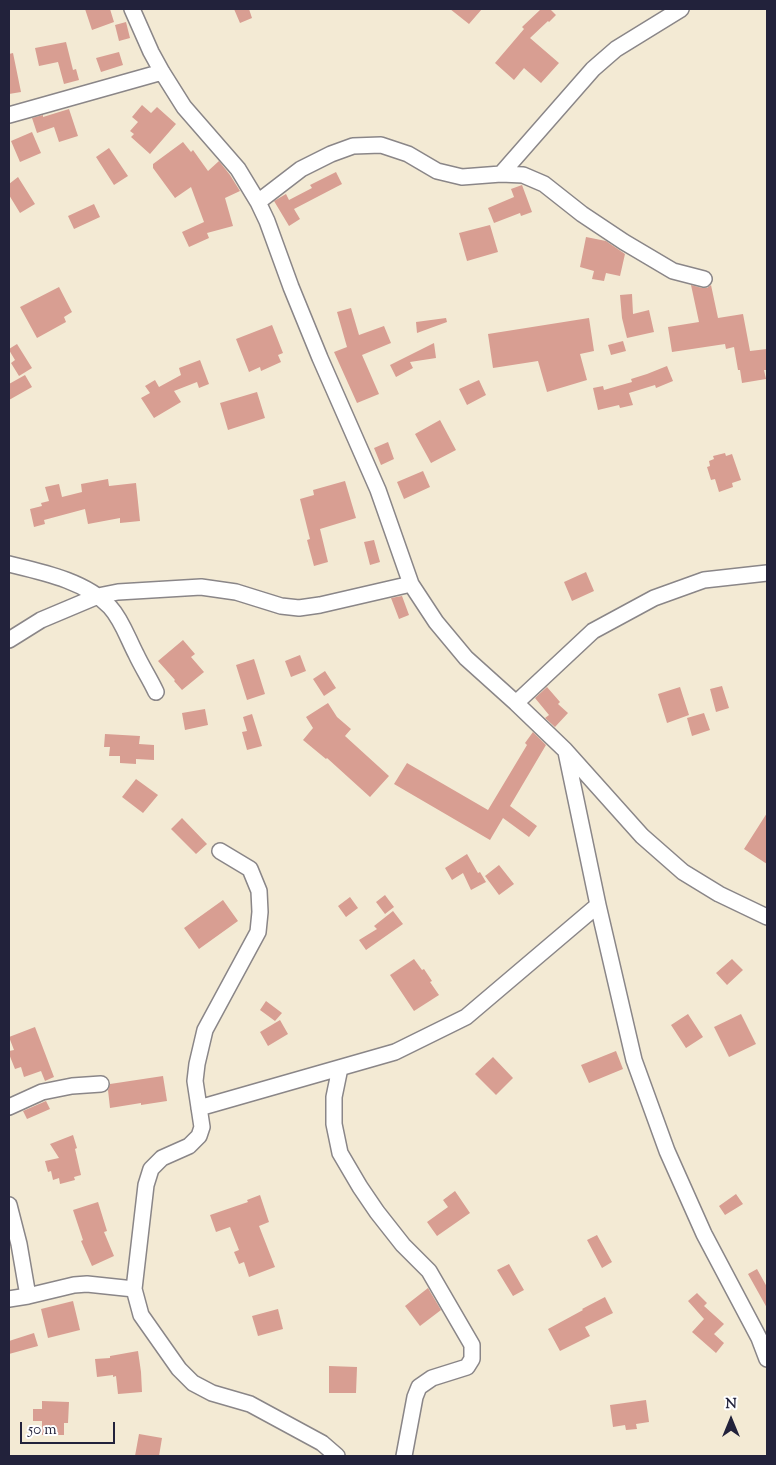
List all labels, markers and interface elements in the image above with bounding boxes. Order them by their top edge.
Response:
north arrow [706,1395,756,1445]
text: N [725,1395,737,1415]
scale bar [22,1412,118,1444]
text: 50 m [28,1420,57,1441]

